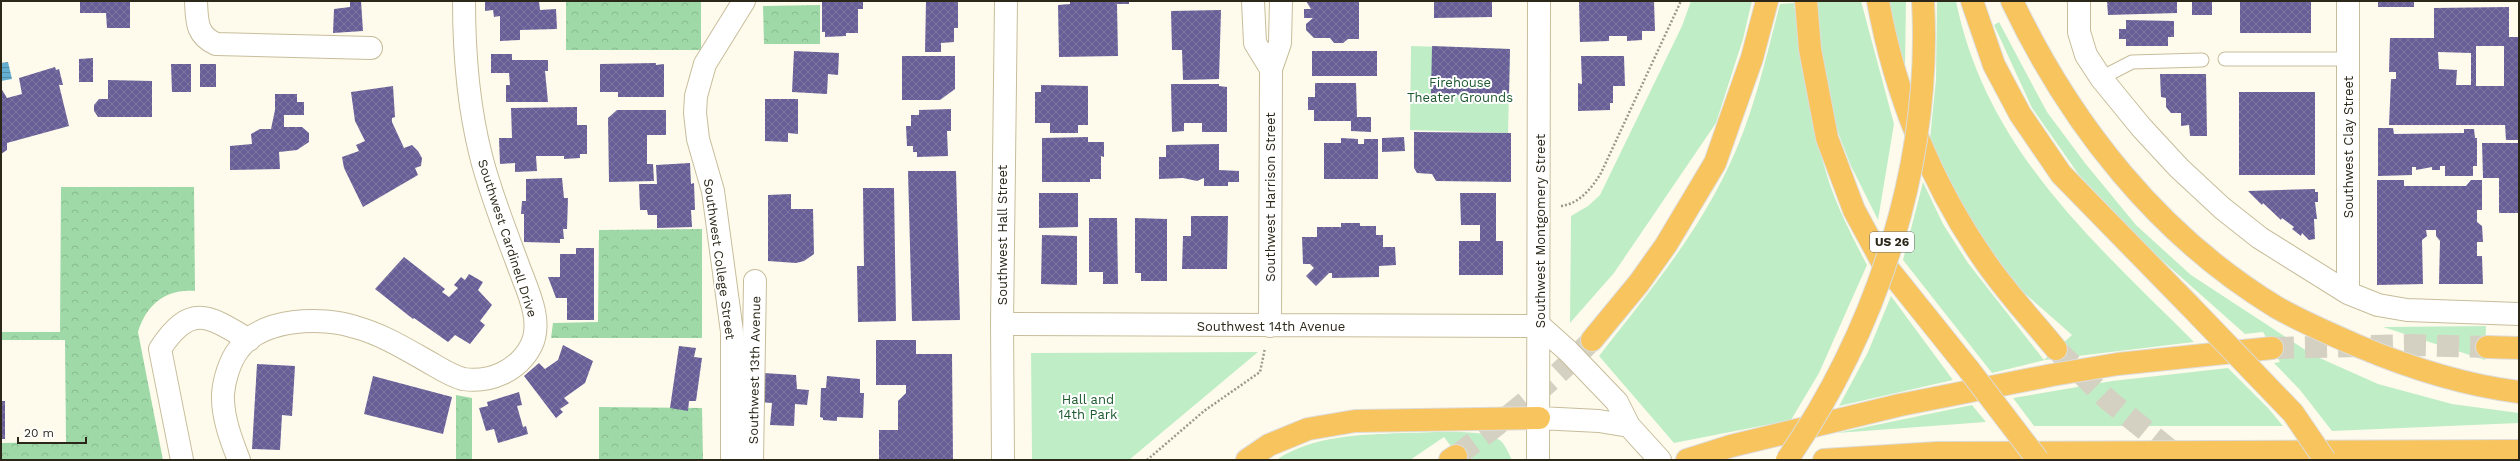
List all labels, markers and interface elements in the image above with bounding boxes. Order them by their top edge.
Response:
park label: Firehouse Theater Grounds [1407,75,1513,105]
street label: Southwest Clay Street [2341,75,2356,218]
street label: Southwest Harrison Street [1263,112,1278,282]
street label: Southwest Montgomery Street [1533,133,1548,328]
street label: Southwest Cardinell Drive [475,157,540,319]
street label: Southwest Hall Street [995,164,1010,305]
street label: Southwest College Street [701,178,738,341]
road number: US 26 [1870,232,1914,252]
street label: Southwest 13th Avenue [746,296,763,444]
street label: Southwest 14th Avenue [1197,319,1345,334]
park label: Hall and 14th Park [1059,392,1118,422]
scale bar [18,419,86,445]
text: 20 m [24,426,54,440]

